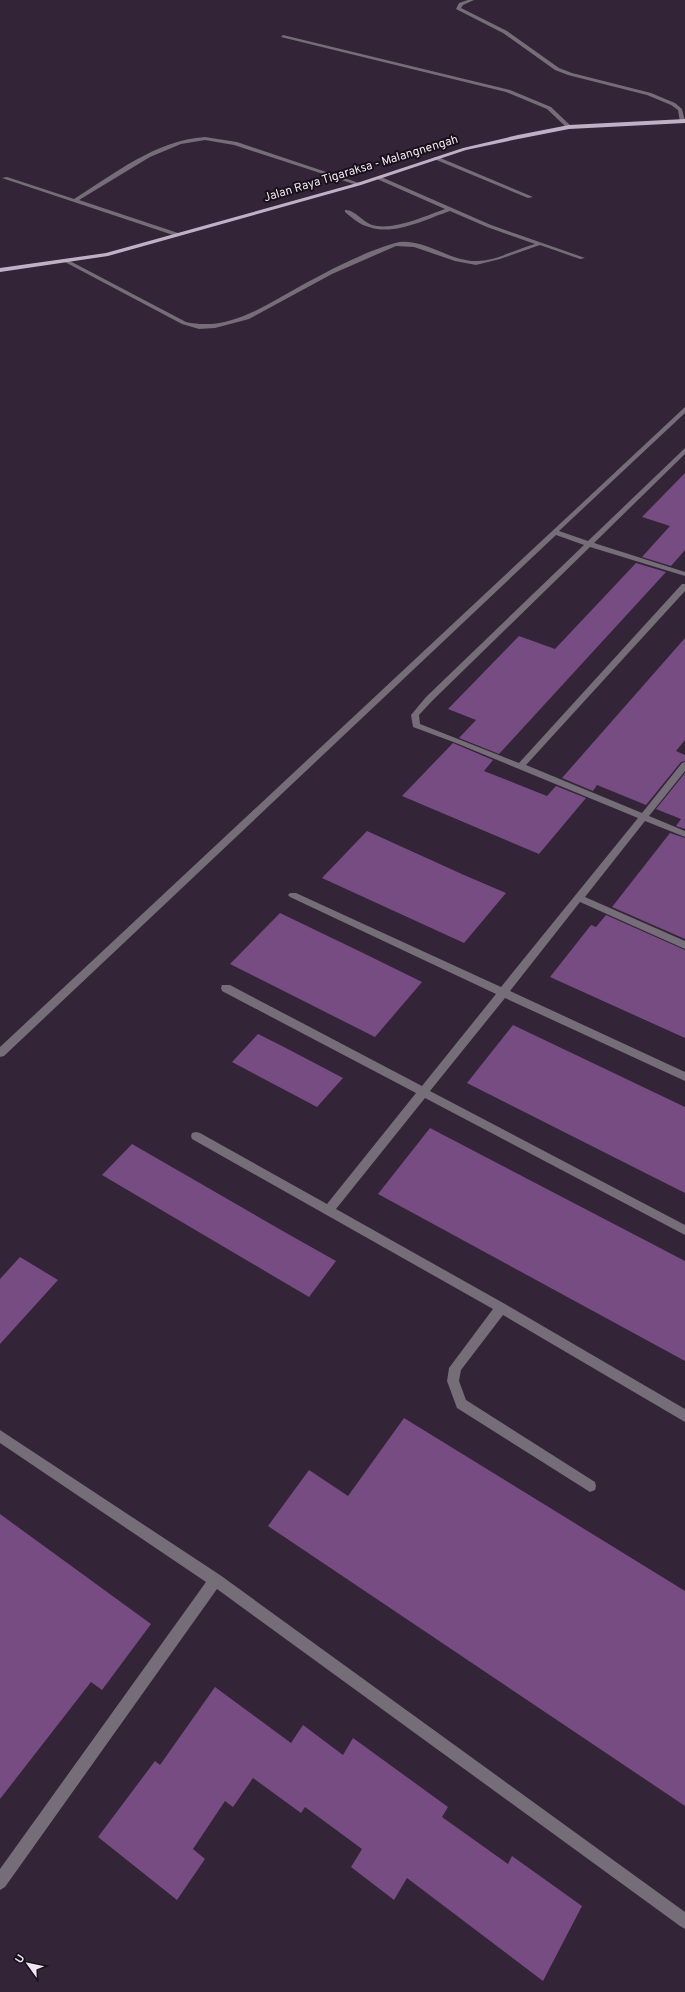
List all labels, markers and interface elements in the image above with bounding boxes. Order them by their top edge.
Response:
street label: Jalan Raya Tigaraksa - Malangnengah [262,132,460,206]
north arrow [8,1944,48,1984]
text: U [12,1952,28,1966]

